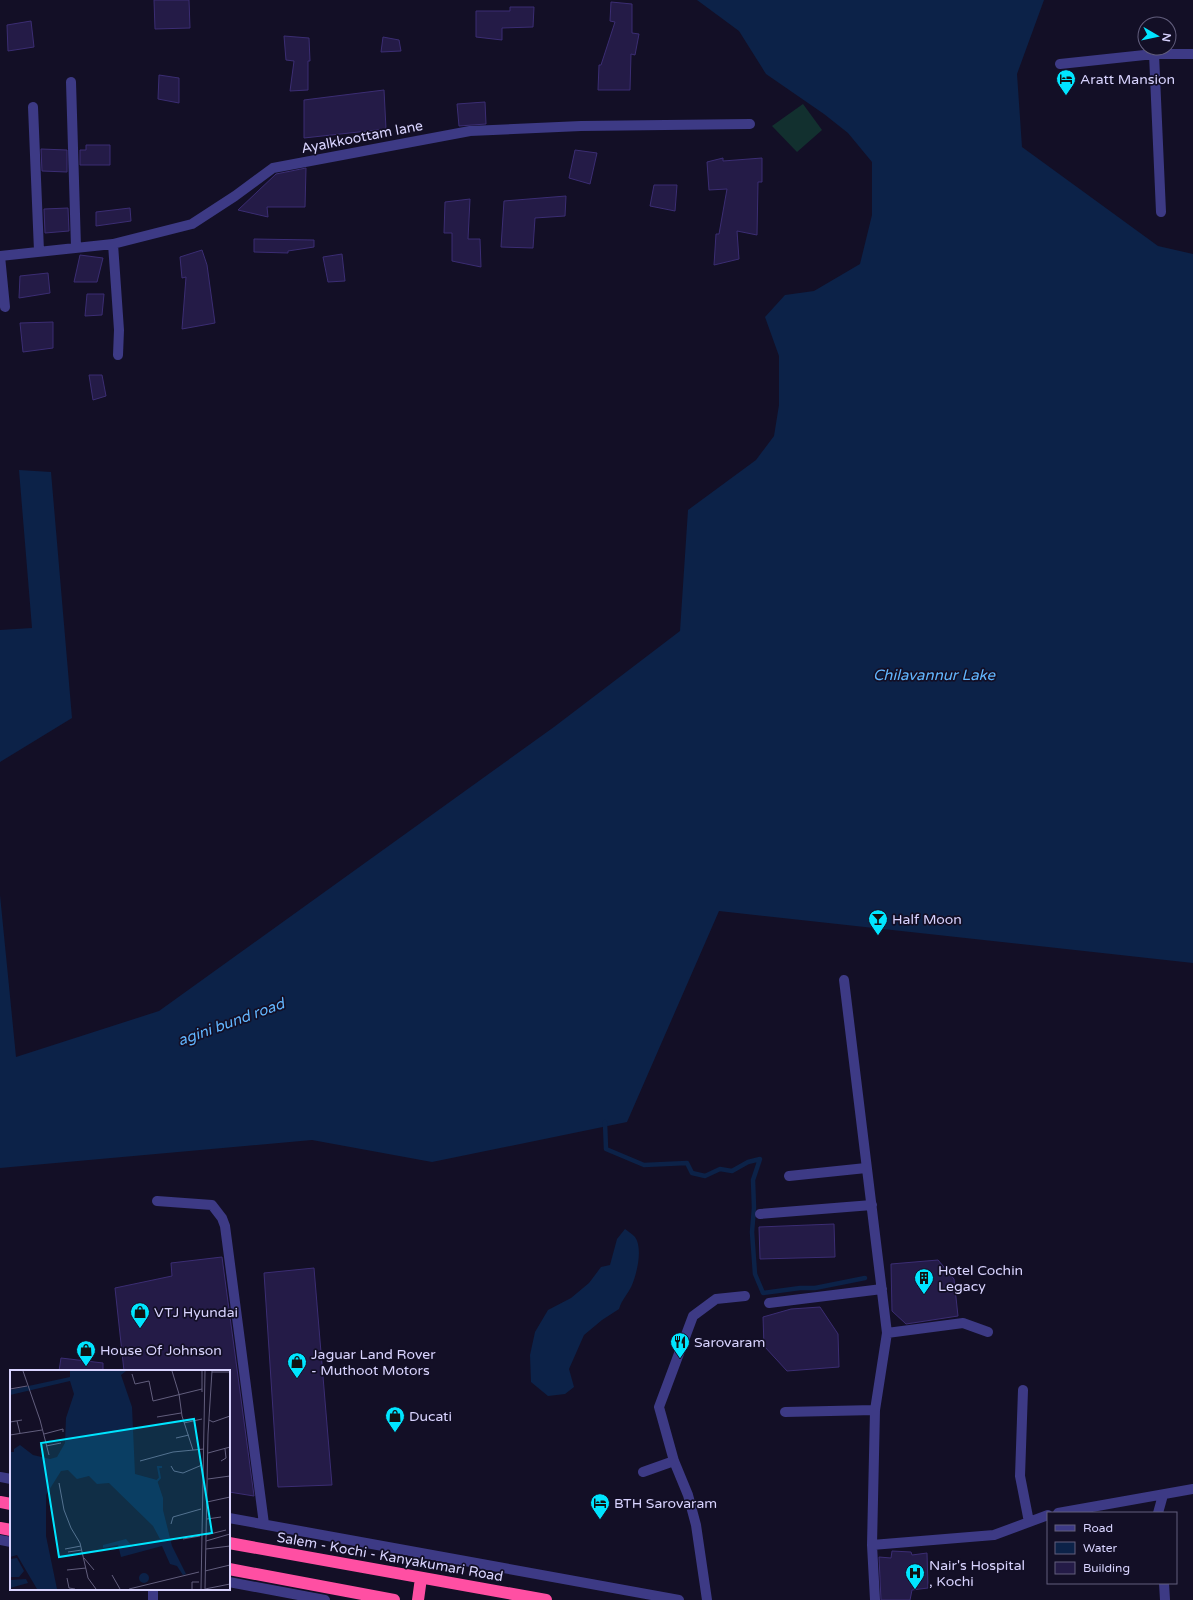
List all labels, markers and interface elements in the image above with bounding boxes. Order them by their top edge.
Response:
north arrow [1137,16,1177,56]
text: N [1159,32,1173,43]
hotel icon: Aratt Mansion [1055,68,1077,96]
place label: Aratt Mansion [1080,71,1175,88]
street label: Ayalkkoottam lane [300,117,424,157]
water label: Chilavannur Lake [873,666,997,684]
bar icon: Half Moon [867,908,889,936]
place label: Half Moon [892,911,962,928]
water label: agini bund road [175,994,288,1050]
place label: Hotel Cochin Legacy [938,1262,1023,1295]
building icon: Hotel Cochin Legacy [913,1267,935,1295]
shop icon: VTJ Hyundai [129,1301,151,1329]
place label: VTJ Hyundai [154,1304,238,1321]
restaurant icon: Sarovaram [669,1331,691,1359]
place label: Sarovaram [694,1334,765,1351]
shop icon: House Of Johnson [75,1339,97,1367]
place label: House Of Johnson [100,1342,222,1359]
place label: Jaguar Land Rover - Muthoot Motors [311,1346,436,1379]
shop icon: Jaguar Land Rover - Muthoot Motors [286,1351,308,1379]
inset map [10,1370,230,1590]
shop icon: Ducati [384,1405,406,1433]
place label: Ducati [409,1408,452,1425]
hotel icon: BTH Sarovaram [589,1492,611,1520]
place label: BTH Sarovaram [614,1495,717,1512]
legend [1047,1512,1177,1584]
text: Road [1083,1521,1113,1535]
street label: Salem - Kochi - Kanyakumari Road [275,1529,505,1585]
text: Water [1083,1541,1118,1555]
place label: Nair's Hospital , Kochi [929,1557,1025,1590]
text: Building [1083,1561,1130,1575]
hospital icon: Nair's Hospital , Kochi [904,1562,926,1590]

